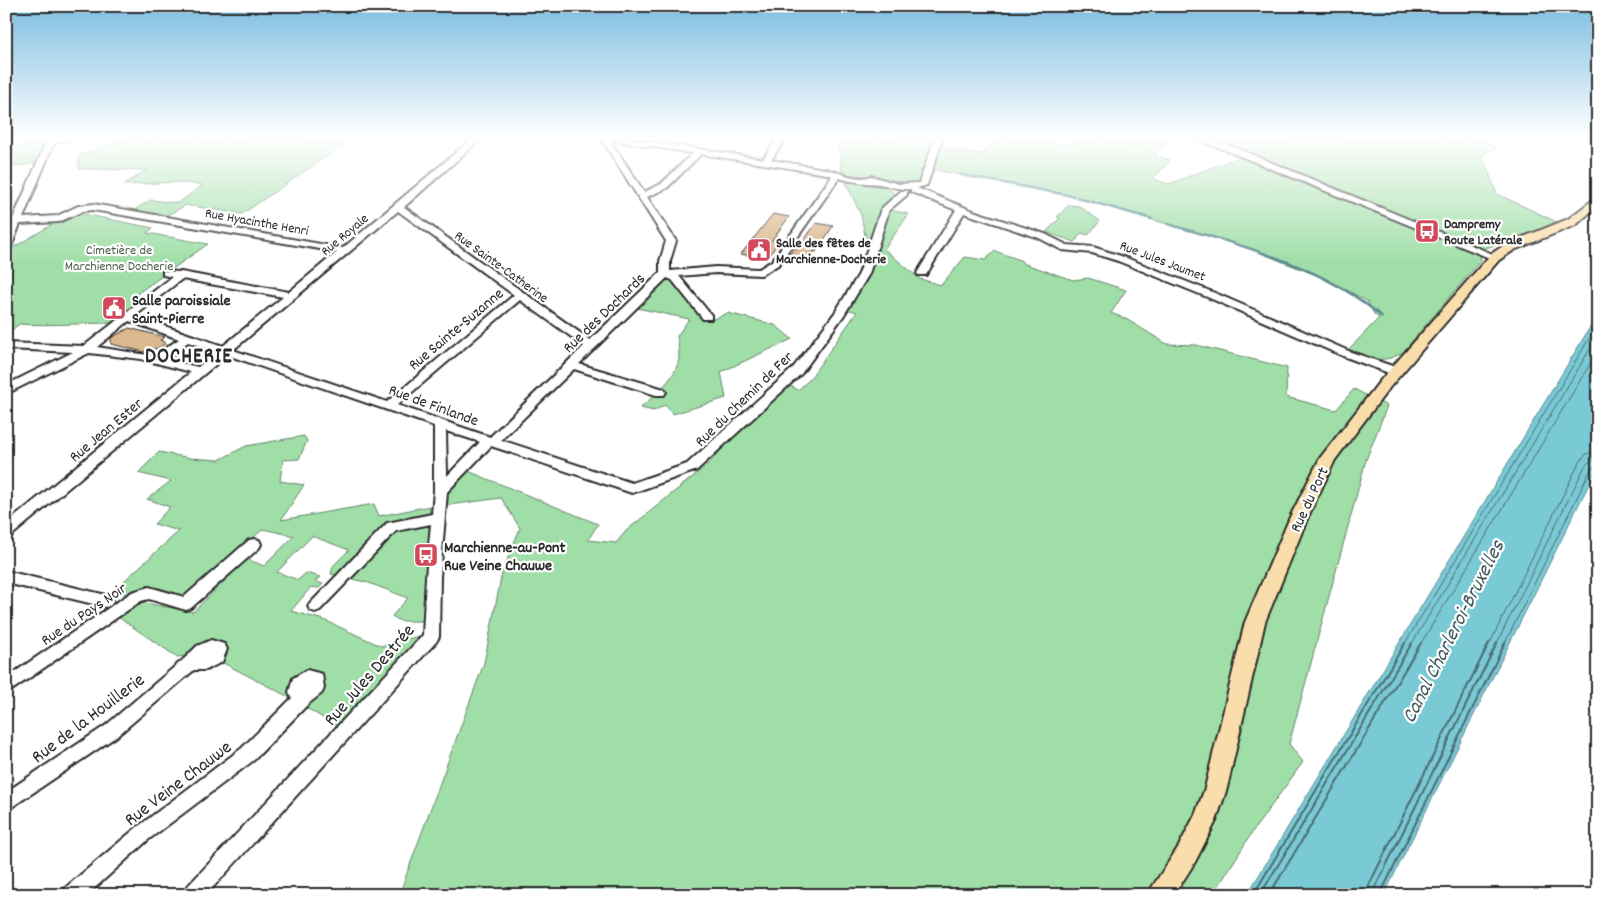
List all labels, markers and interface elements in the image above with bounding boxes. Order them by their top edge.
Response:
street label: Rue Hyacinthe Henri [203,204,310,242]
street label: Rue Royale [317,210,374,262]
place label: Dampremy Route Latérale [1444,215,1522,251]
bus stop icon: Dampremy Route Latérale [1414,218,1440,244]
street label: Rue Sainte-Catherine [450,227,552,309]
place label: Salle des fêtes de Marchienne-Docherie [776,234,886,270]
street label: Rue Jules Jaumet [1116,236,1208,287]
public building icon: Salle des fêtes de Marchienne-Docherie [746,237,772,263]
park label: Cimetière de Marchienne Docherie [65,241,173,277]
street label: Rue des Dochards [558,268,651,359]
street label: Rue Sainte-Suzanne [404,283,509,377]
place label: Salle paroissiale Saint-Pierre [132,290,231,331]
public building icon: Salle paroissiale Saint-Pierre [101,295,127,321]
district label: DOCHERIE [145,343,233,373]
street label: Rue du Chemin de Fer [690,347,799,453]
street label: Rue de Finlande [385,379,481,433]
street label: Rue Jean Ester [65,393,148,469]
street label: Rue du Port [1285,464,1335,536]
water label: Canal Charleroi-Bruxelles [1396,535,1514,729]
place label: Marchienne-au-Pont Rue Veine Chauwe [444,537,565,578]
bus stop icon: Marchienne-au-Pont Rue Veine Chauwe [413,542,439,568]
street label: Rue du Pays Noir [37,578,132,652]
street label: Rue Jules Destrée [319,619,423,733]
street label: Rue de la Houillerie [27,668,151,771]
street label: Rue Veine Chauwe [120,735,239,834]

